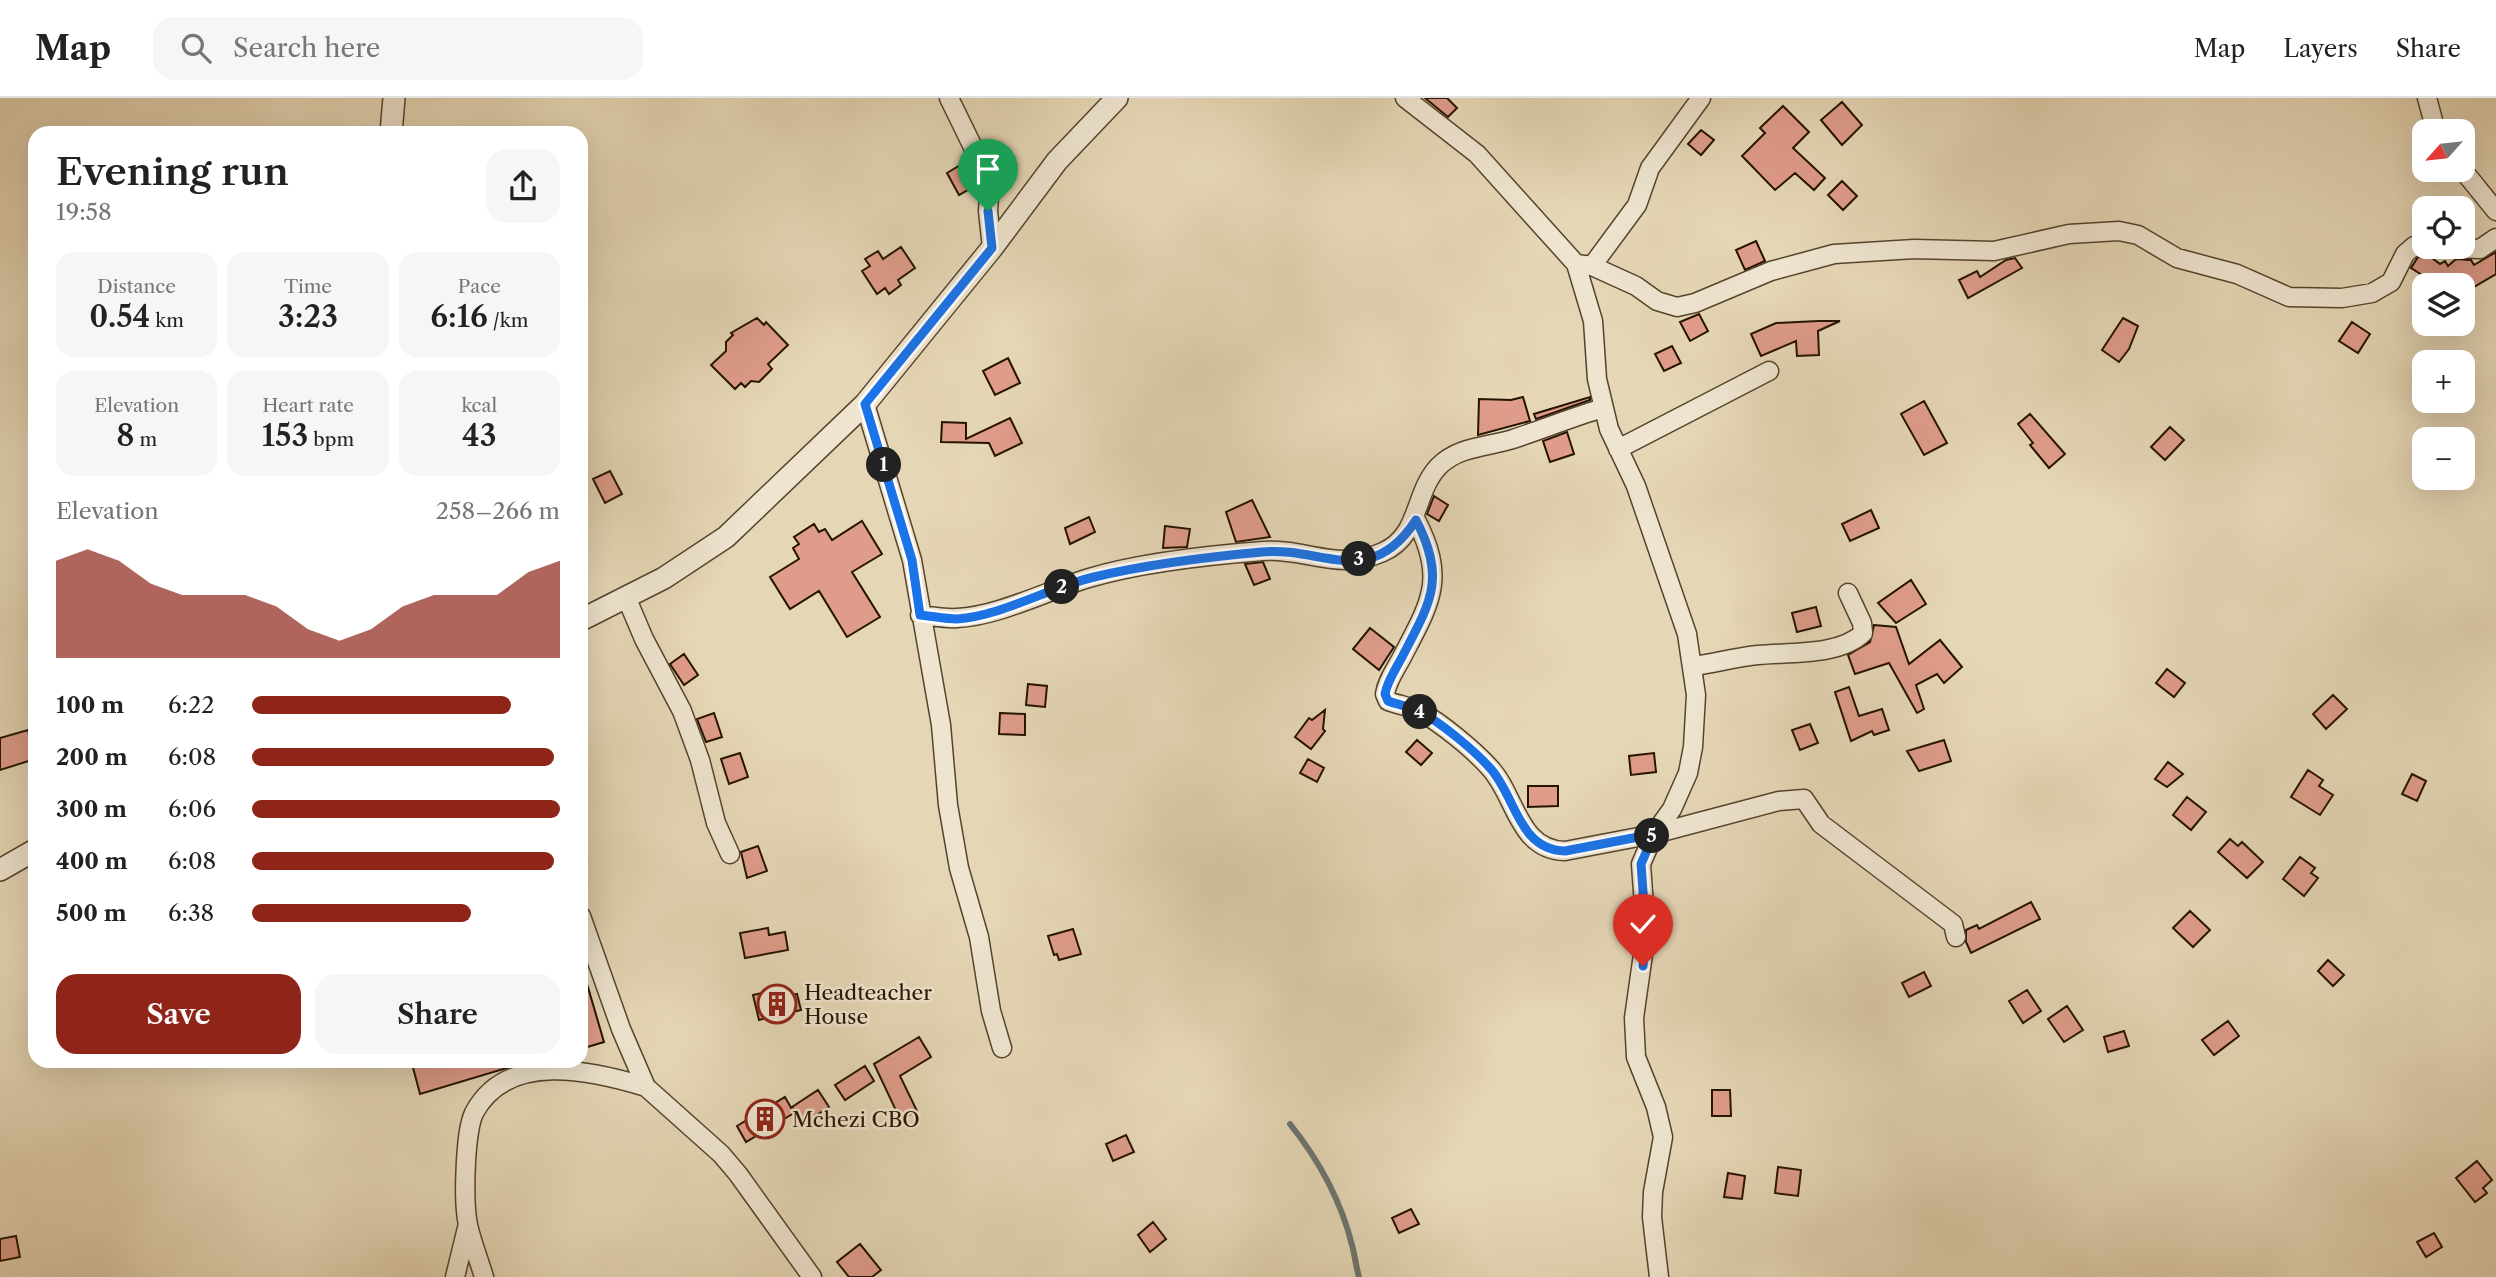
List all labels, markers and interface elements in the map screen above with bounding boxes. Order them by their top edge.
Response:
search box [153,17,643,80]
text: Map [35,28,111,69]
icon: search [177,29,215,67]
text: Search here [233,32,380,64]
text: Map [2194,34,2245,63]
text: Layers [2283,34,2358,63]
text: Share [2396,34,2461,63]
north arrow [2412,119,2474,182]
map controls [2412,119,2475,490]
pin [958,139,1018,211]
text: Evening run [56,148,289,195]
button: share [486,149,560,223]
icon: arrive [969,150,1007,188]
button: locate [2412,196,2475,259]
text: 19:58 [56,198,112,226]
button: layers [2412,273,2475,336]
text: Distance [97,275,176,298]
text: Time [284,275,332,298]
text: Pace [458,275,501,298]
text: 0.54 [89,298,150,335]
text: 3:23 [278,298,338,335]
text: 6:16 [430,298,488,335]
text: km [150,309,184,332]
text: /km [488,309,528,332]
button: + [2412,350,2475,413]
text: Elevation [94,394,179,417]
text: Heart rate [262,394,354,417]
text: kcal [461,394,497,417]
text: 8 [116,417,134,454]
text: 153 [262,417,308,454]
text: 43 [462,417,497,454]
button: − [2412,427,2475,490]
text: m [134,428,157,451]
text: bpm [308,428,354,451]
pin: 1 [866,448,902,482]
text: 1 [879,453,888,476]
text: Elevation [56,497,159,525]
text: 258–266 m [436,497,560,525]
pin: 3 [1342,542,1376,576]
text: 3 [1353,547,1364,570]
pin: 2 [1044,570,1080,604]
text: 2 [1056,575,1067,598]
text: 100 m [56,691,124,719]
text: 6:22 [168,691,214,719]
pin: 4 [1402,694,1438,730]
text: 4 [1414,700,1425,723]
text: 200 m [56,743,128,771]
text: 6:08 [168,743,216,771]
text: 300 m [56,795,127,823]
text: 6:06 [168,795,216,823]
pin: 5 [1634,818,1670,854]
text: 5 [1646,824,1657,847]
text: 400 m [56,847,128,875]
text: 6:08 [168,847,216,875]
pin [1613,894,1673,966]
text: 500 m [56,899,127,927]
text: 6:38 [168,899,214,927]
icon: check [1624,905,1662,943]
button: Save [56,974,301,1054]
button: Share [315,974,560,1054]
place label: Headteacher House [804,980,932,1029]
building icon: Headteacher House [756,983,798,1025]
building icon: Mchezi CBO [744,1098,786,1140]
place label: Mchezi CBO [792,1107,920,1132]

